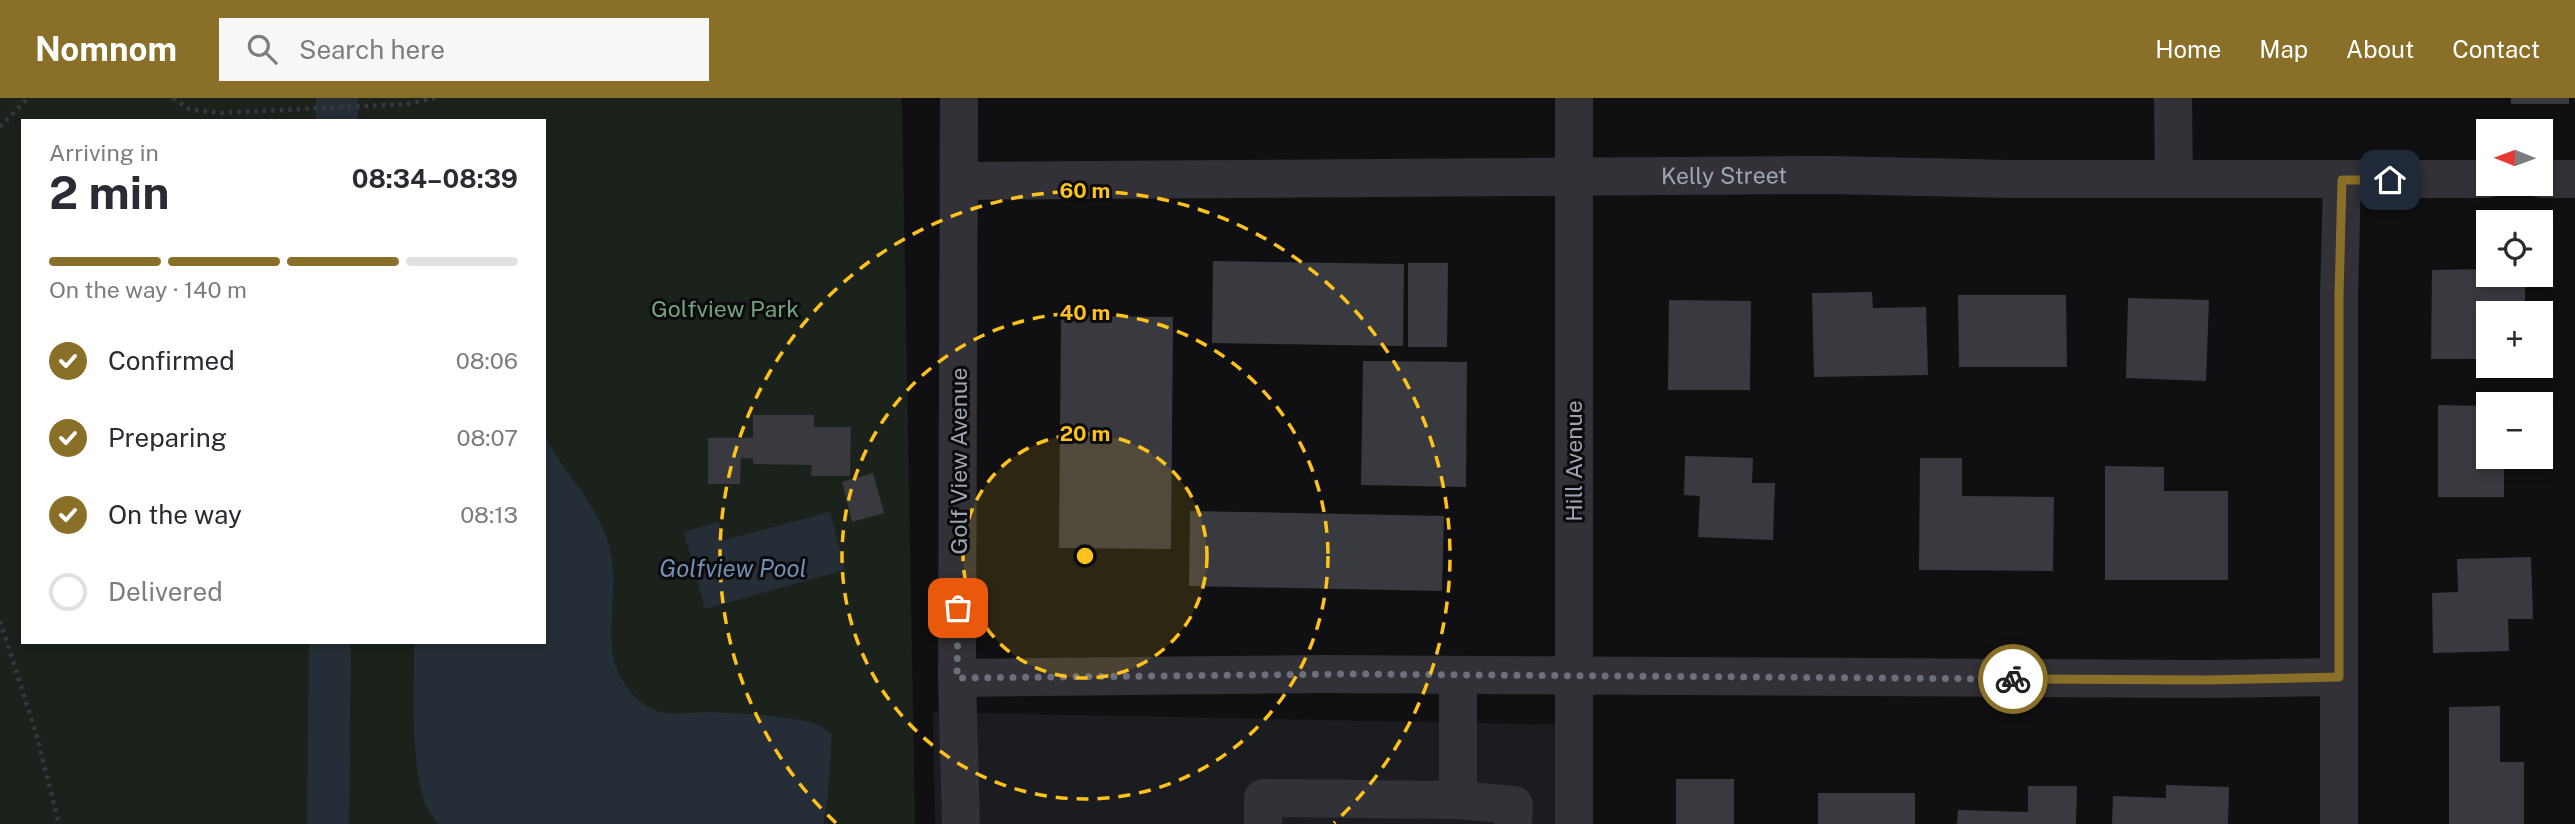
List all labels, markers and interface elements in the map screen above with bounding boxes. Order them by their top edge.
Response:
search box [219,18,709,81]
text: Nomnom [35,30,177,68]
icon: search [243,30,281,68]
text: Search here [299,34,445,65]
text: Home [2155,35,2221,63]
text: Map [2259,35,2308,63]
text: About [2346,35,2414,63]
text: Contact [2452,35,2540,63]
north arrow [2476,119,2553,196]
map controls [2476,119,2553,469]
text: Arriving in [49,139,159,166]
pin [2360,150,2420,210]
street label: Kelly Street [1661,161,1787,189]
icon: home [2371,161,2409,199]
text: 08:34–08:39 [352,163,518,194]
text: 2 min [49,165,169,219]
text: 60 m [1060,178,1110,203]
button: locate [2476,210,2553,287]
text: On the way · 140 m [49,276,247,303]
park label: Golfview Park [651,295,799,322]
text: 40 m [1060,300,1110,325]
button: + [2476,301,2553,378]
icon: check [49,342,87,380]
text: Confirmed [108,345,235,376]
text: 08:06 [456,347,518,374]
street label: Golf View Avenue [945,368,972,554]
button: − [2476,392,2553,469]
street label: Hill Avenue [1560,400,1587,522]
icon: check [49,419,87,457]
text: 20 m [1060,421,1110,446]
text: Preparing [108,422,227,453]
text: 08:07 [457,424,518,451]
icon: check [49,496,87,534]
text: On the way [108,499,242,530]
text: 08:13 [460,501,518,528]
centre of rings [1073,544,1097,568]
water label: Golfview Pool [659,554,807,582]
text: Delivered [108,576,223,607]
pin [928,578,988,638]
icon: bag [939,589,977,627]
courier [1978,644,2048,714]
icon: bike [1994,660,2032,698]

